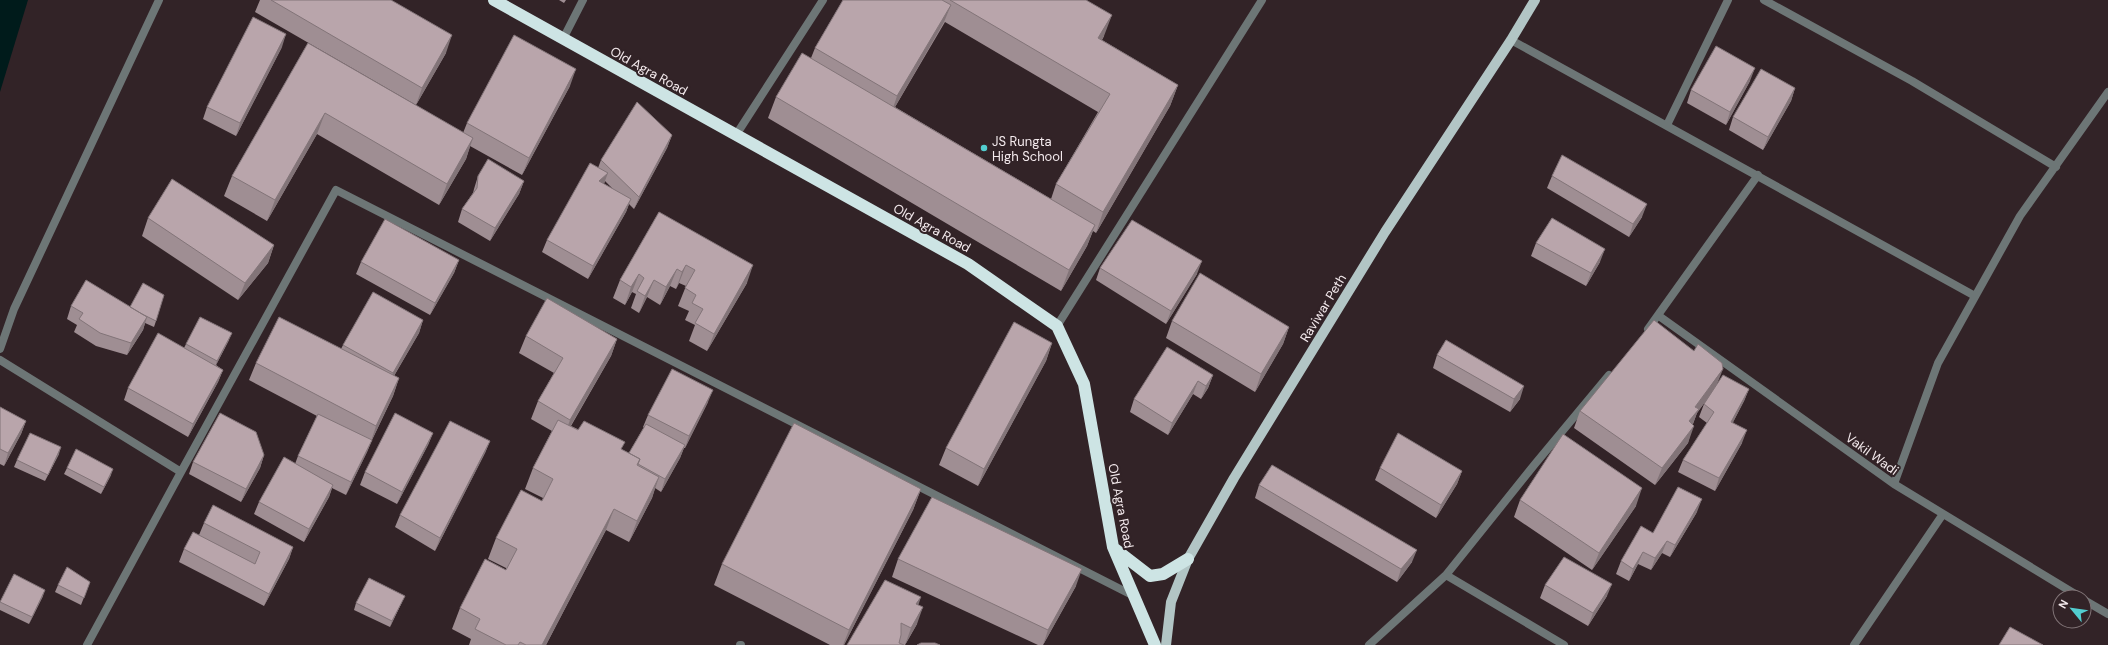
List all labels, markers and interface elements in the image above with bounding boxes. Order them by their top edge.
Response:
street label: Old Agra Road [607,43,691,99]
place label: JS Rungta High School [992,133,1063,165]
marker: JS Rungta High School [979,143,989,153]
street label: Old Agra Road [890,200,974,256]
street label: Raviwar Peth [1296,271,1350,345]
street label: Vakil Wadi [1842,429,1902,479]
street label: Old Agra Road [1104,462,1138,550]
north arrow [2052,589,2092,629]
text: N [2055,597,2071,611]

